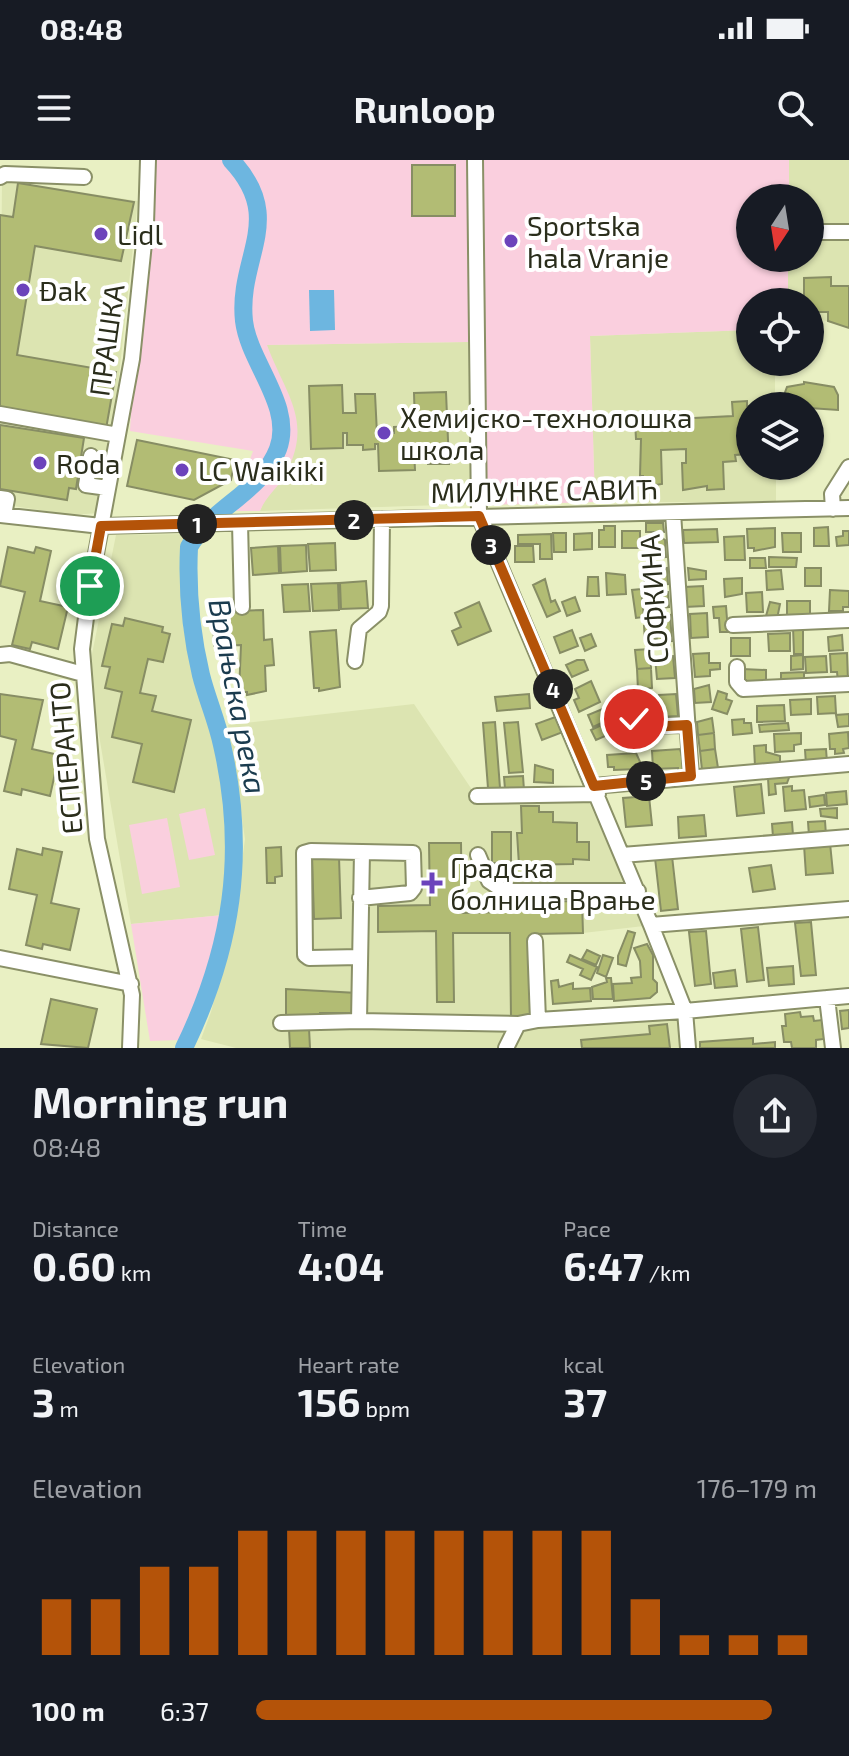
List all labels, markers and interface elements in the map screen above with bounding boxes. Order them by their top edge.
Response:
text: 08:48 [40,10,123,46]
icon: menu [32,86,76,130]
icon: search [773,86,817,130]
text: Runloop [353,87,496,130]
north arrow [736,184,824,272]
map controls [736,184,824,480]
place label: Sportska hala Vranje [527,208,669,274]
place label: Lidl [117,217,163,251]
marker: Lidl [92,225,110,243]
marker: Sportska hala Vranje [502,232,520,250]
place label: Đak [39,273,87,307]
marker: Đak [14,281,32,299]
street label: ПРАШКА [81,281,131,398]
button: locate [736,288,824,376]
button: layers [736,392,824,480]
place label: Хемијско-технолошка школа [400,400,692,466]
marker: Хемијско-технолошка школа [375,424,393,442]
place label: Roda [56,446,120,480]
place label: LC Waikiki [198,453,325,487]
marker: Roda [31,454,49,472]
marker: LC Waikiki [173,461,191,479]
street label: МИЛУНКЕ САВИЋ [430,471,658,509]
pin: 2 [334,500,374,540]
pin: 1 [177,504,217,544]
text: 2 [348,507,360,533]
text: 1 [192,511,202,537]
pin: 3 [471,525,511,565]
text: 3 [485,532,497,558]
street label: СОФКИНА [631,533,674,665]
pin [56,552,124,620]
icon: arrive [68,564,112,608]
water label: Врањска река [202,595,276,797]
pin: 4 [533,669,573,709]
text: 4 [546,676,560,702]
street label: ЕСПЕРАНТО [41,680,89,836]
pin [600,685,668,753]
icon: check [612,697,656,741]
pin: 5 [626,761,666,801]
text: 5 [640,768,652,794]
place label: Градска болница Врање [450,850,656,916]
marker: Градска болница Врање [421,872,443,894]
text: Morning run [32,1074,288,1127]
button: share [733,1074,817,1158]
text: 08:48 [32,1131,101,1162]
text: Distance [32,1215,119,1241]
text: Time [298,1215,347,1241]
text: Pace [563,1215,611,1241]
text: 0.60 [32,1241,116,1289]
text: 4:04 [298,1241,384,1289]
text: 6:47 [563,1241,644,1289]
text: km [116,1259,151,1285]
text: /km [644,1259,691,1285]
text: Elevation [32,1351,125,1377]
text: Heart rate [298,1351,399,1377]
text: kcal [563,1351,604,1377]
text: 3 [32,1377,55,1425]
text: 156 [298,1377,361,1425]
text: 37 [563,1377,607,1425]
text: m [55,1395,79,1421]
text: bpm [361,1395,410,1421]
text: Elevation [32,1472,142,1503]
text: 176–179 m [697,1472,817,1503]
text: 100 m [32,1695,105,1726]
text: 6:37 [160,1695,209,1726]

